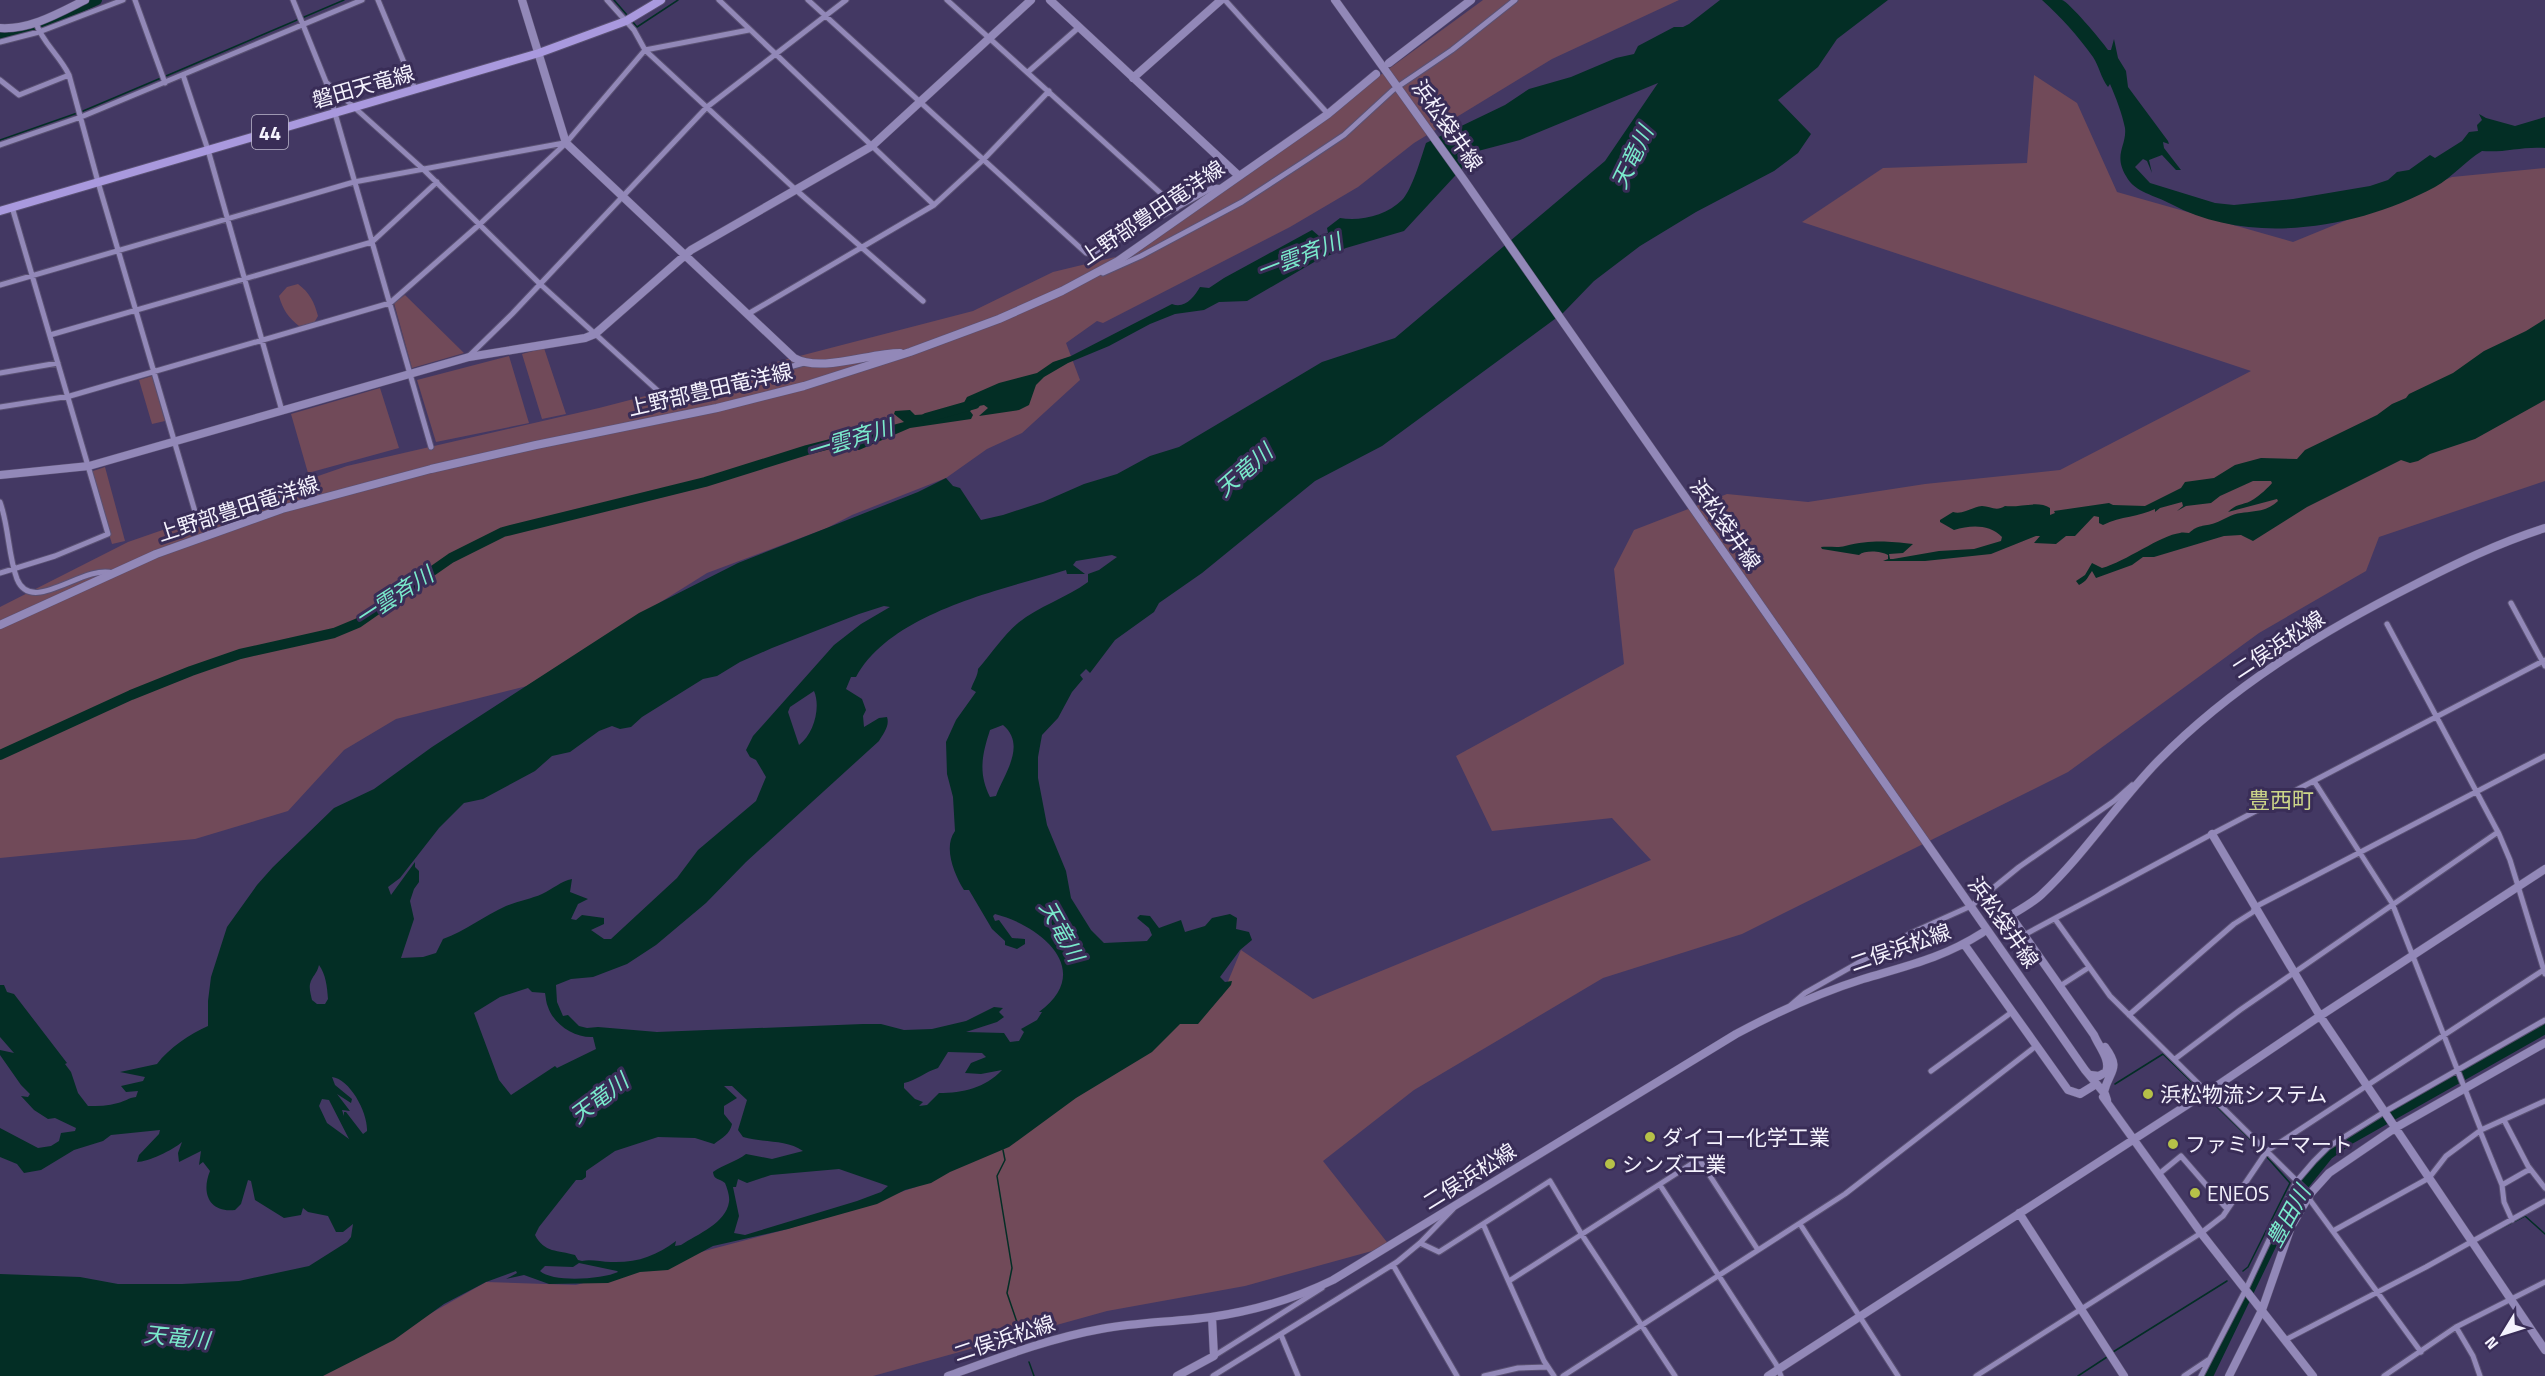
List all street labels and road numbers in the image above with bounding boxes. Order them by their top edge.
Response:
street label: 磐田天竜線 [308,56,418,116]
street label: 浜松袋井線 [1405,73,1491,177]
road number: 44 [252,115,288,149]
street label: 上野部豊田竜洋線 [1073,152,1231,272]
street label: 上野部豊田竜洋線 [625,355,795,423]
street label: 上野部豊田竜洋線 [153,467,323,549]
street label: 浜松袋井線 [1683,472,1769,576]
street label: 二俣浜松線 [2225,602,2331,686]
street label: 浜松袋井線 [1961,870,2047,974]
street label: 二俣浜松線 [1845,915,1955,979]
street label: 二俣浜松線 [1416,1135,1522,1217]
street label: 二俣浜松線 [949,1307,1059,1369]

